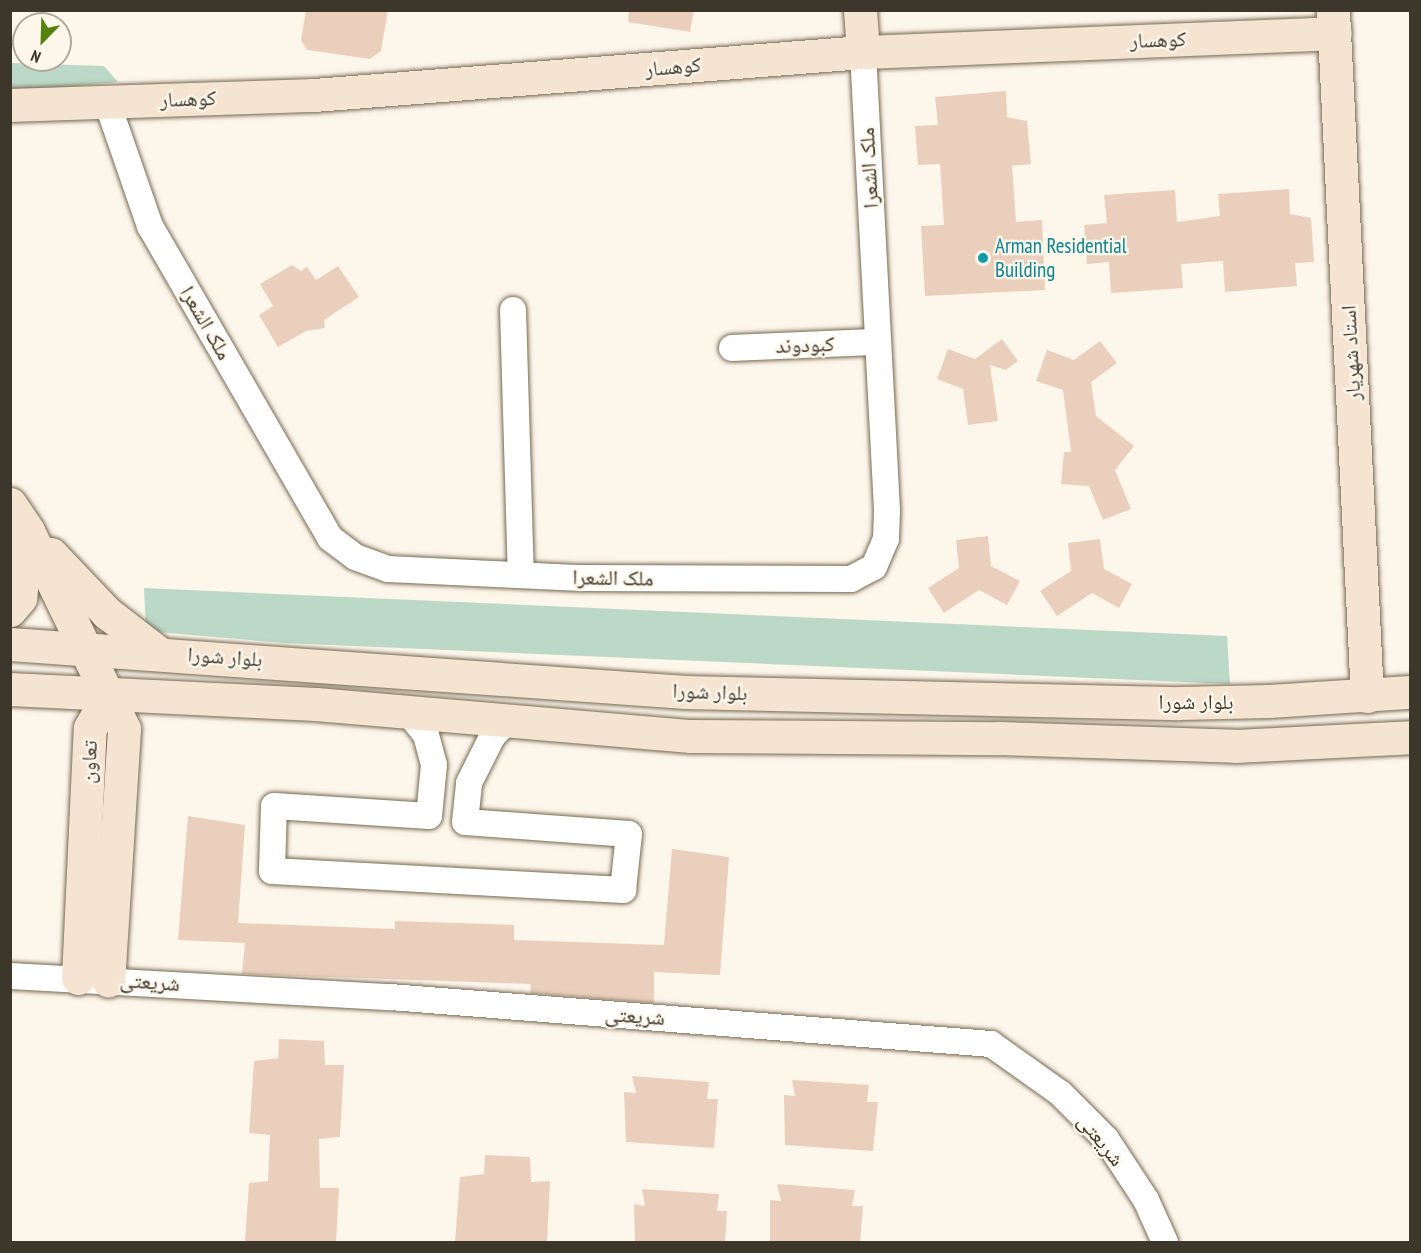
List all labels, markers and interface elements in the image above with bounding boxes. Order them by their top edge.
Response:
north arrow [12,12,72,72]
street label: کوهسار [1129,26,1187,54]
text: N [28,46,44,68]
street label: کوهسار [644,52,702,82]
street label: کوهسار [159,85,217,113]
street label: ملک الشعرا [854,127,884,209]
place label: Arman Residential Building [995,233,1127,283]
marker: Arman Residential Building [976,251,990,265]
street label: ملک الشعرا [175,282,237,364]
street label: استاد شهریار [1336,305,1366,401]
street label: کبودوند [775,331,835,359]
street label: ملک الشعرا [572,565,654,591]
street label: بلوار شورا [187,642,263,672]
street label: بلوار شورا [672,678,748,706]
street label: بلوار شورا [1158,689,1234,715]
street label: تعاون [75,740,103,784]
street label: شریعتی [119,967,181,997]
street label: شریعتی [604,1001,666,1031]
street label: شریعتی [1072,1109,1130,1171]

